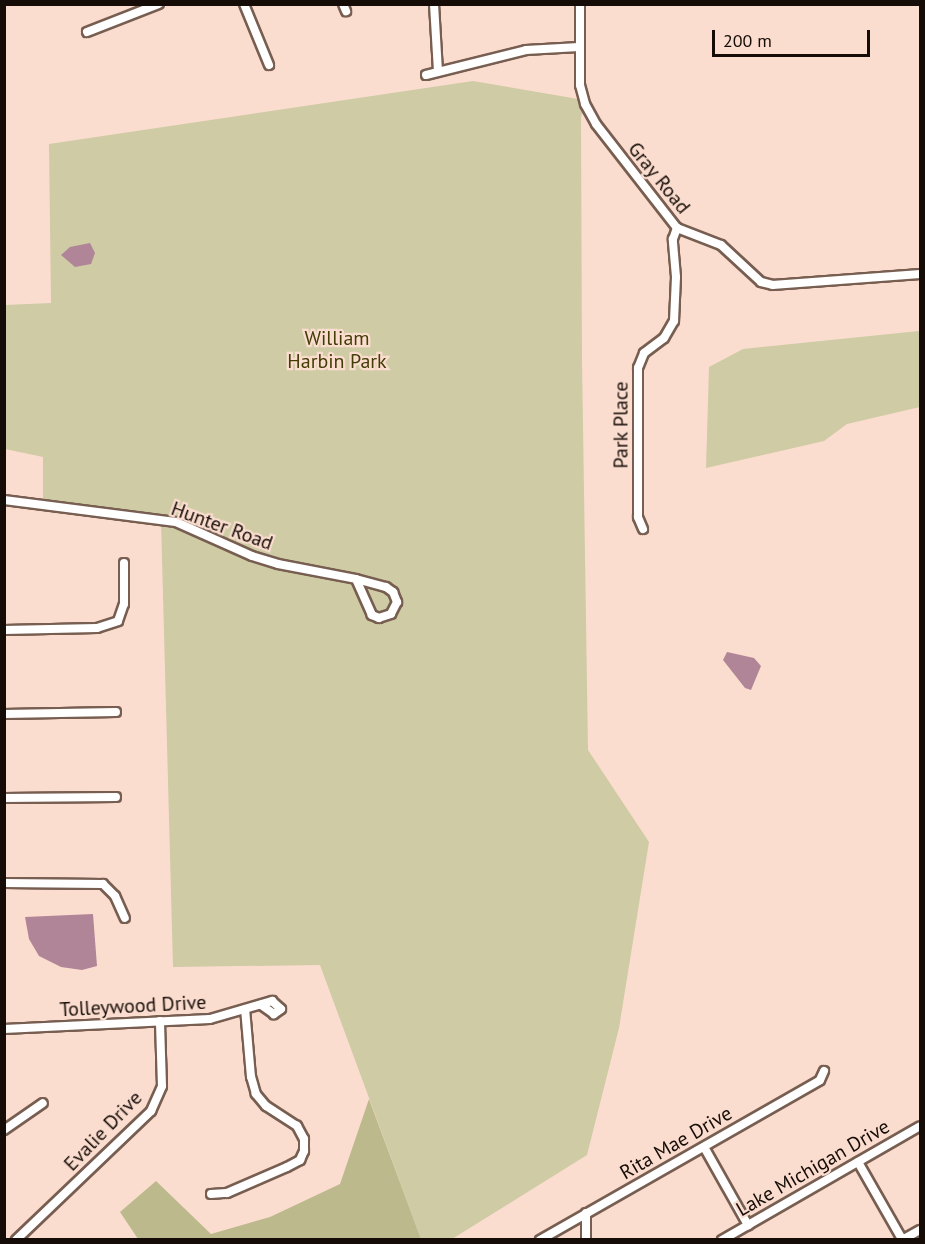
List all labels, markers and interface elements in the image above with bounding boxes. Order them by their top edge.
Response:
scale bar [715,18,872,56]
text: 200 m [723,29,772,52]
street label: Gray Road [623,137,695,219]
park label: William Harbin Park [287,326,387,373]
street label: Park Place [609,381,633,469]
street label: Hunter Road [168,497,276,555]
street label: Tolleywood Drive [59,990,207,1022]
street label: Evalie Drive [59,1086,147,1176]
street label: Rita Mae Drive [616,1101,736,1185]
street label: Lake Michigan Drive [732,1114,894,1222]

